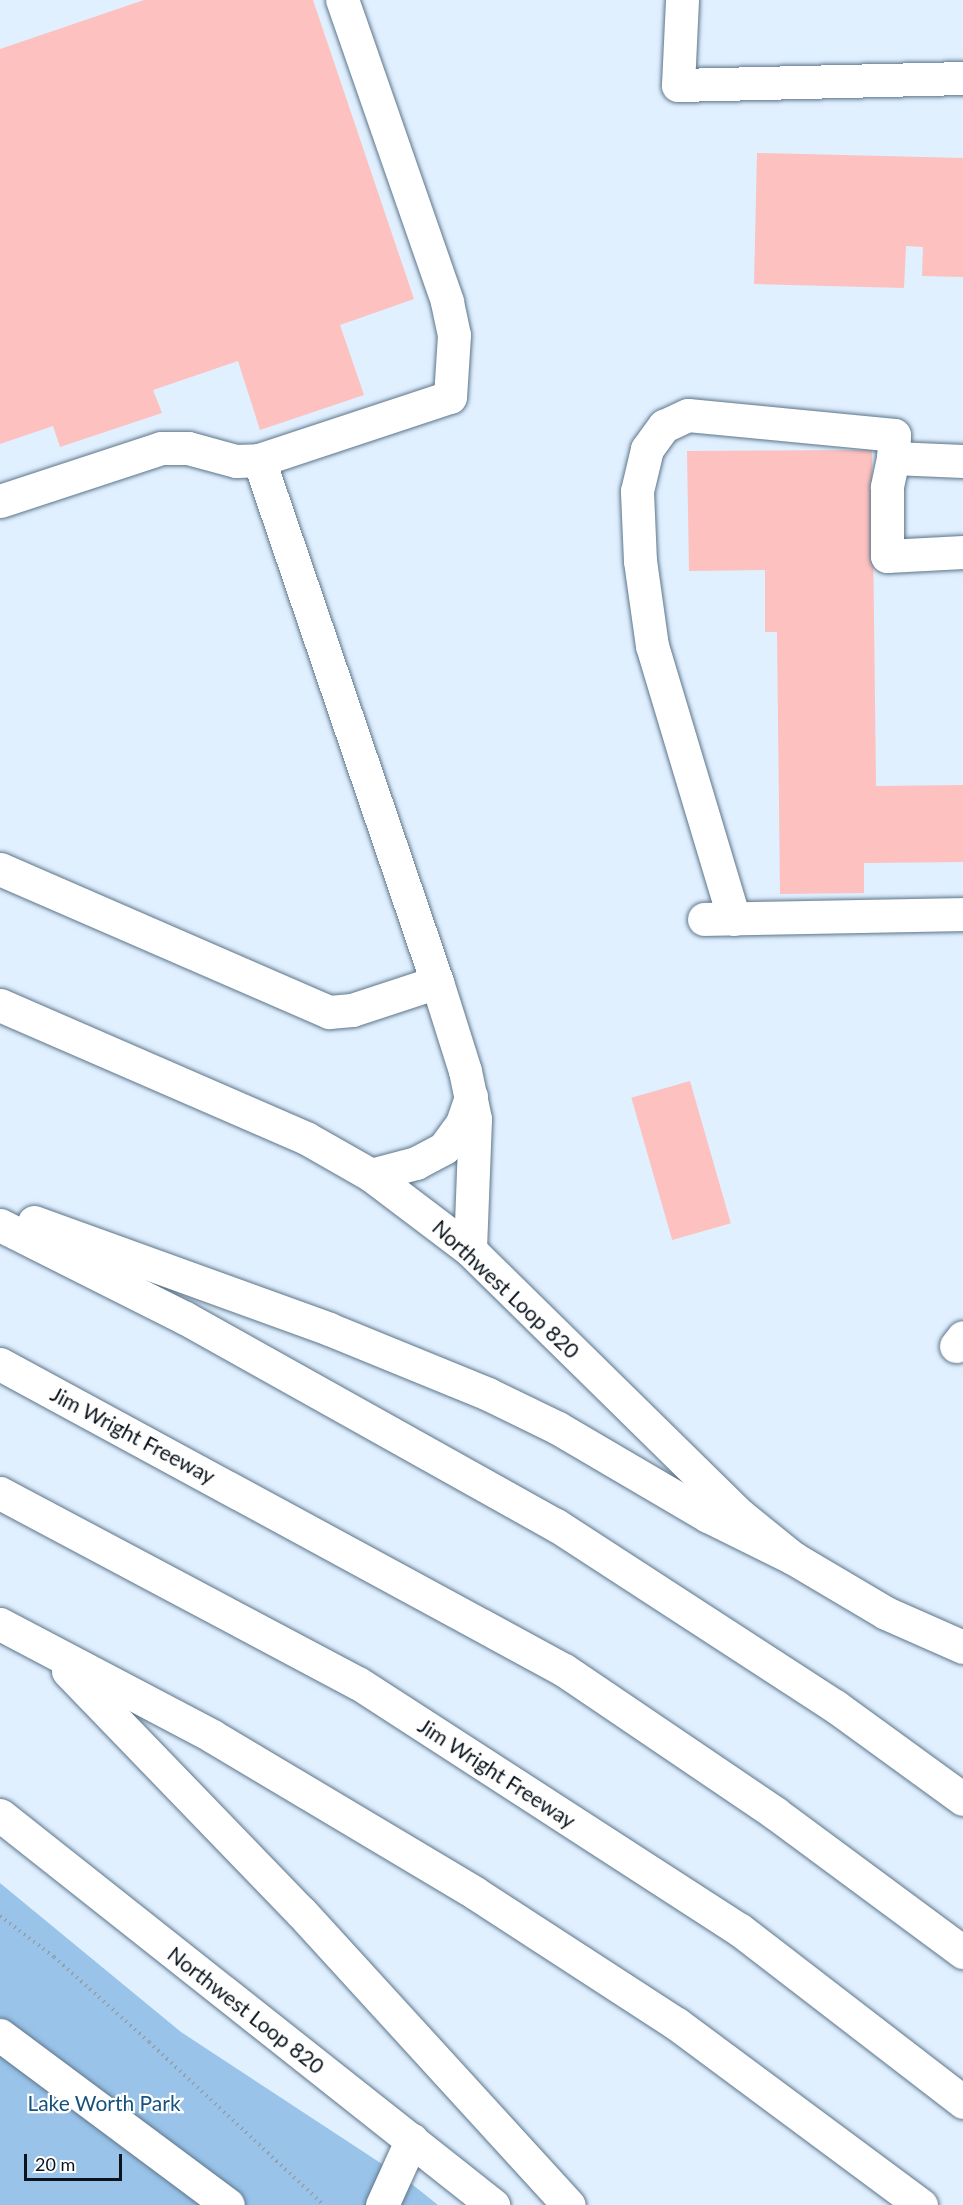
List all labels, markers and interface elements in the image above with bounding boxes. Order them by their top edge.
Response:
street label: Northwest Loop 820 [427,1215,585,1363]
street label: Jim Wright Freeway [46,1381,220,1489]
street label: Jim Wright Freeway [413,1713,581,1833]
street label: Northwest Loop 820 [163,1941,329,2079]
park label: Lake Worth Park [27,2090,181,2116]
scale bar [27,2142,124,2180]
text: 20 m [35,2153,75,2175]

